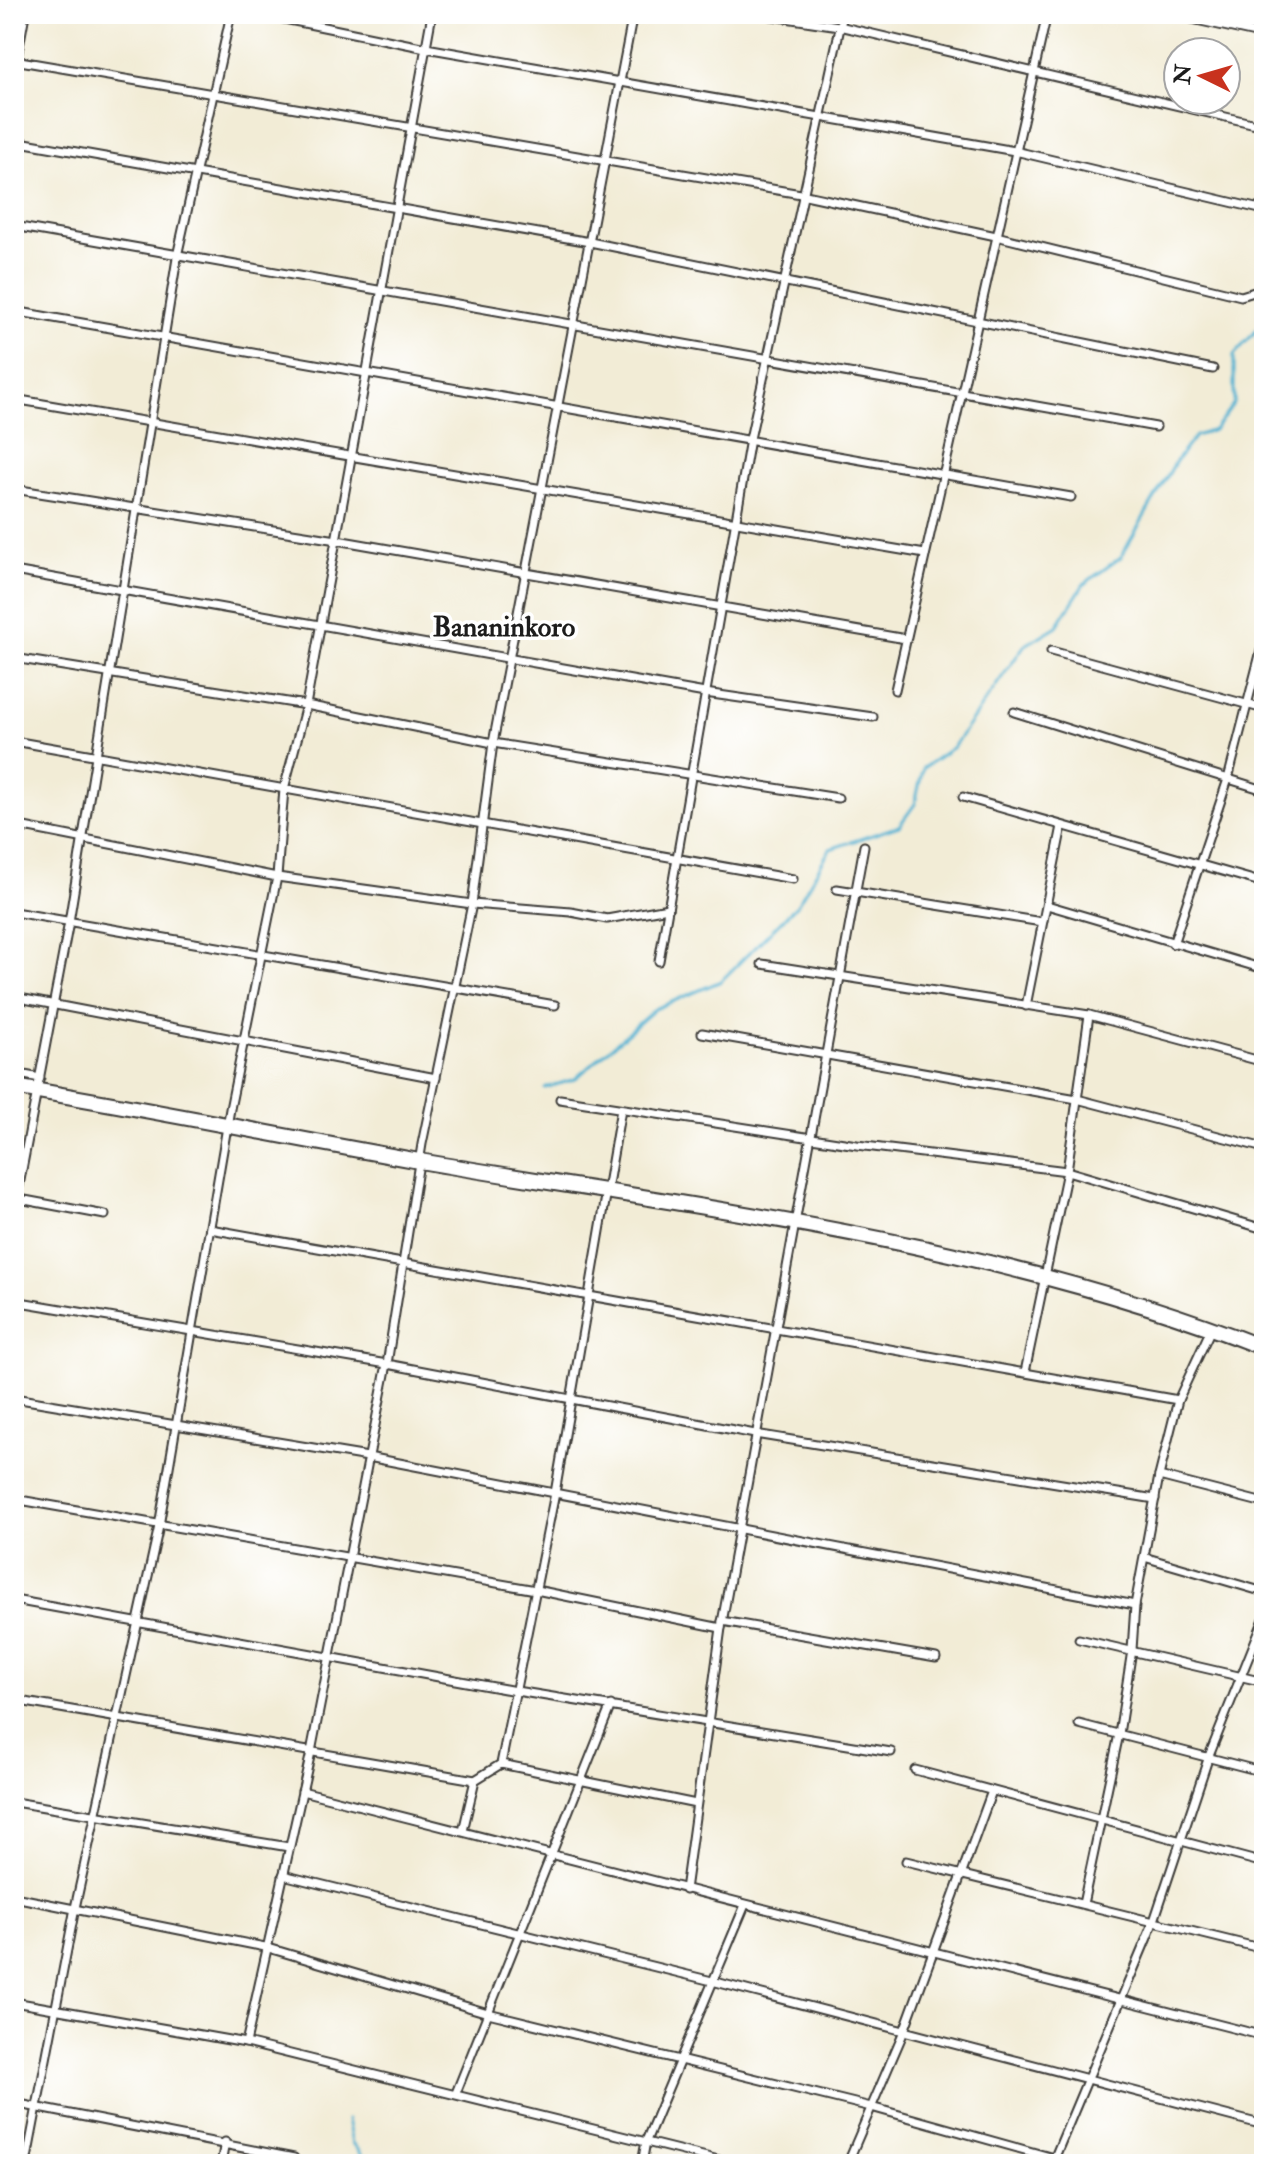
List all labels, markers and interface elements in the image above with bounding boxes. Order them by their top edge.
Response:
north arrow [1162,36,1242,116]
text: N [1168,63,1198,86]
district label: Bananinkoro [433,610,576,645]

